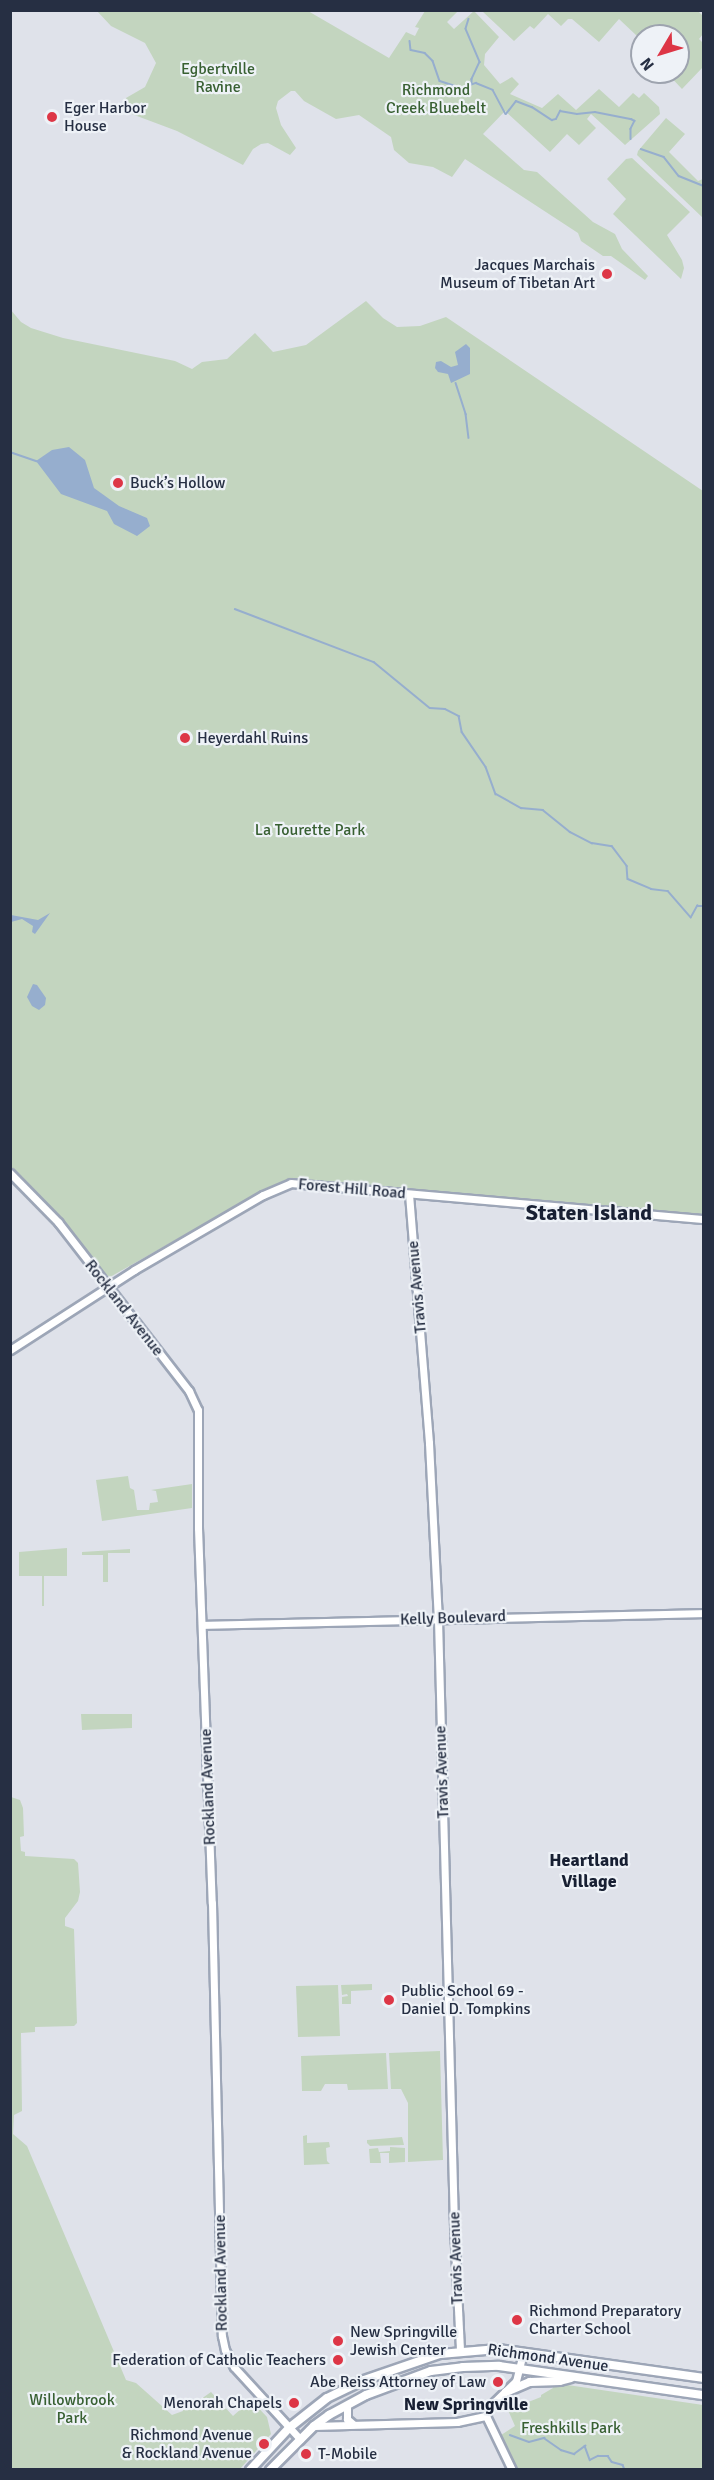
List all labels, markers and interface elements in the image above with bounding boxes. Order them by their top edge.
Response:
north arrow [630,24,690,84]
text: N [636,53,659,74]
park label: Egbertville Ravine [181,59,255,97]
park label: Richmond Creek Bluebelt [386,80,486,118]
place label: Eger Harbor House [64,98,146,136]
marker: Eger Harbor House [45,110,59,124]
place label: Jacques Marchais Museum of Tibetan Art [440,255,595,293]
marker: Jacques Marchais Museum of Tibetan Art [600,267,614,281]
place label: Buck’s Hollow [130,473,225,493]
marker: Buck’s Hollow [111,476,125,490]
place label: Heyerdahl Ruins [197,728,308,748]
marker: Heyerdahl Ruins [178,731,192,745]
park label: La Tourette Park [255,820,365,840]
street label: Forest Hill Road [297,1175,407,1203]
district label: Staten Island [526,1200,652,1226]
street label: Travis Avenue [403,1240,431,1334]
street label: Rockland Avenue [81,1256,167,1360]
street label: Kelly Boulevard [400,1607,506,1629]
street label: Travis Avenue [431,1725,453,1819]
street label: Rockland Avenue [196,1728,220,1846]
district label: Heartland Village [549,1850,629,1892]
place label: Public School 69 - Daniel D. Tompkins [401,1981,530,2019]
marker: Public School 69 - Daniel D. Tompkins [382,1993,396,2007]
street label: Travis Avenue [445,2211,467,2305]
street label: Rockland Avenue [210,2215,232,2331]
place label: Richmond Preparatory Charter School [529,2301,681,2339]
marker: Richmond Preparatory Charter School [510,2313,524,2327]
place label: New Springville Jewish Center [350,2322,457,2360]
marker: New Springville Jewish Center [331,2334,345,2348]
street label: Richmond Avenue [486,2340,610,2376]
place label: Federation of Catholic Teachers [112,2350,326,2370]
marker: Federation of Catholic Teachers [331,2353,345,2367]
place label: Abe Reiss Attorney of Law [310,2372,486,2392]
marker: Abe Reiss Attorney of Law [491,2375,505,2389]
park label: Willowbrook Park [29,2390,115,2428]
place label: Menorah Chapels [163,2393,282,2413]
district label: New Springville [404,2393,528,2415]
marker: Menorah Chapels [287,2396,301,2410]
park label: Freshkills Park [521,2418,621,2438]
place label: Richmond Avenue & Rockland Avenue [122,2425,252,2463]
marker: Richmond Avenue & Rockland Avenue [257,2437,271,2451]
place label: T-Mobile [318,2444,377,2464]
marker: T-Mobile [299,2447,313,2461]

